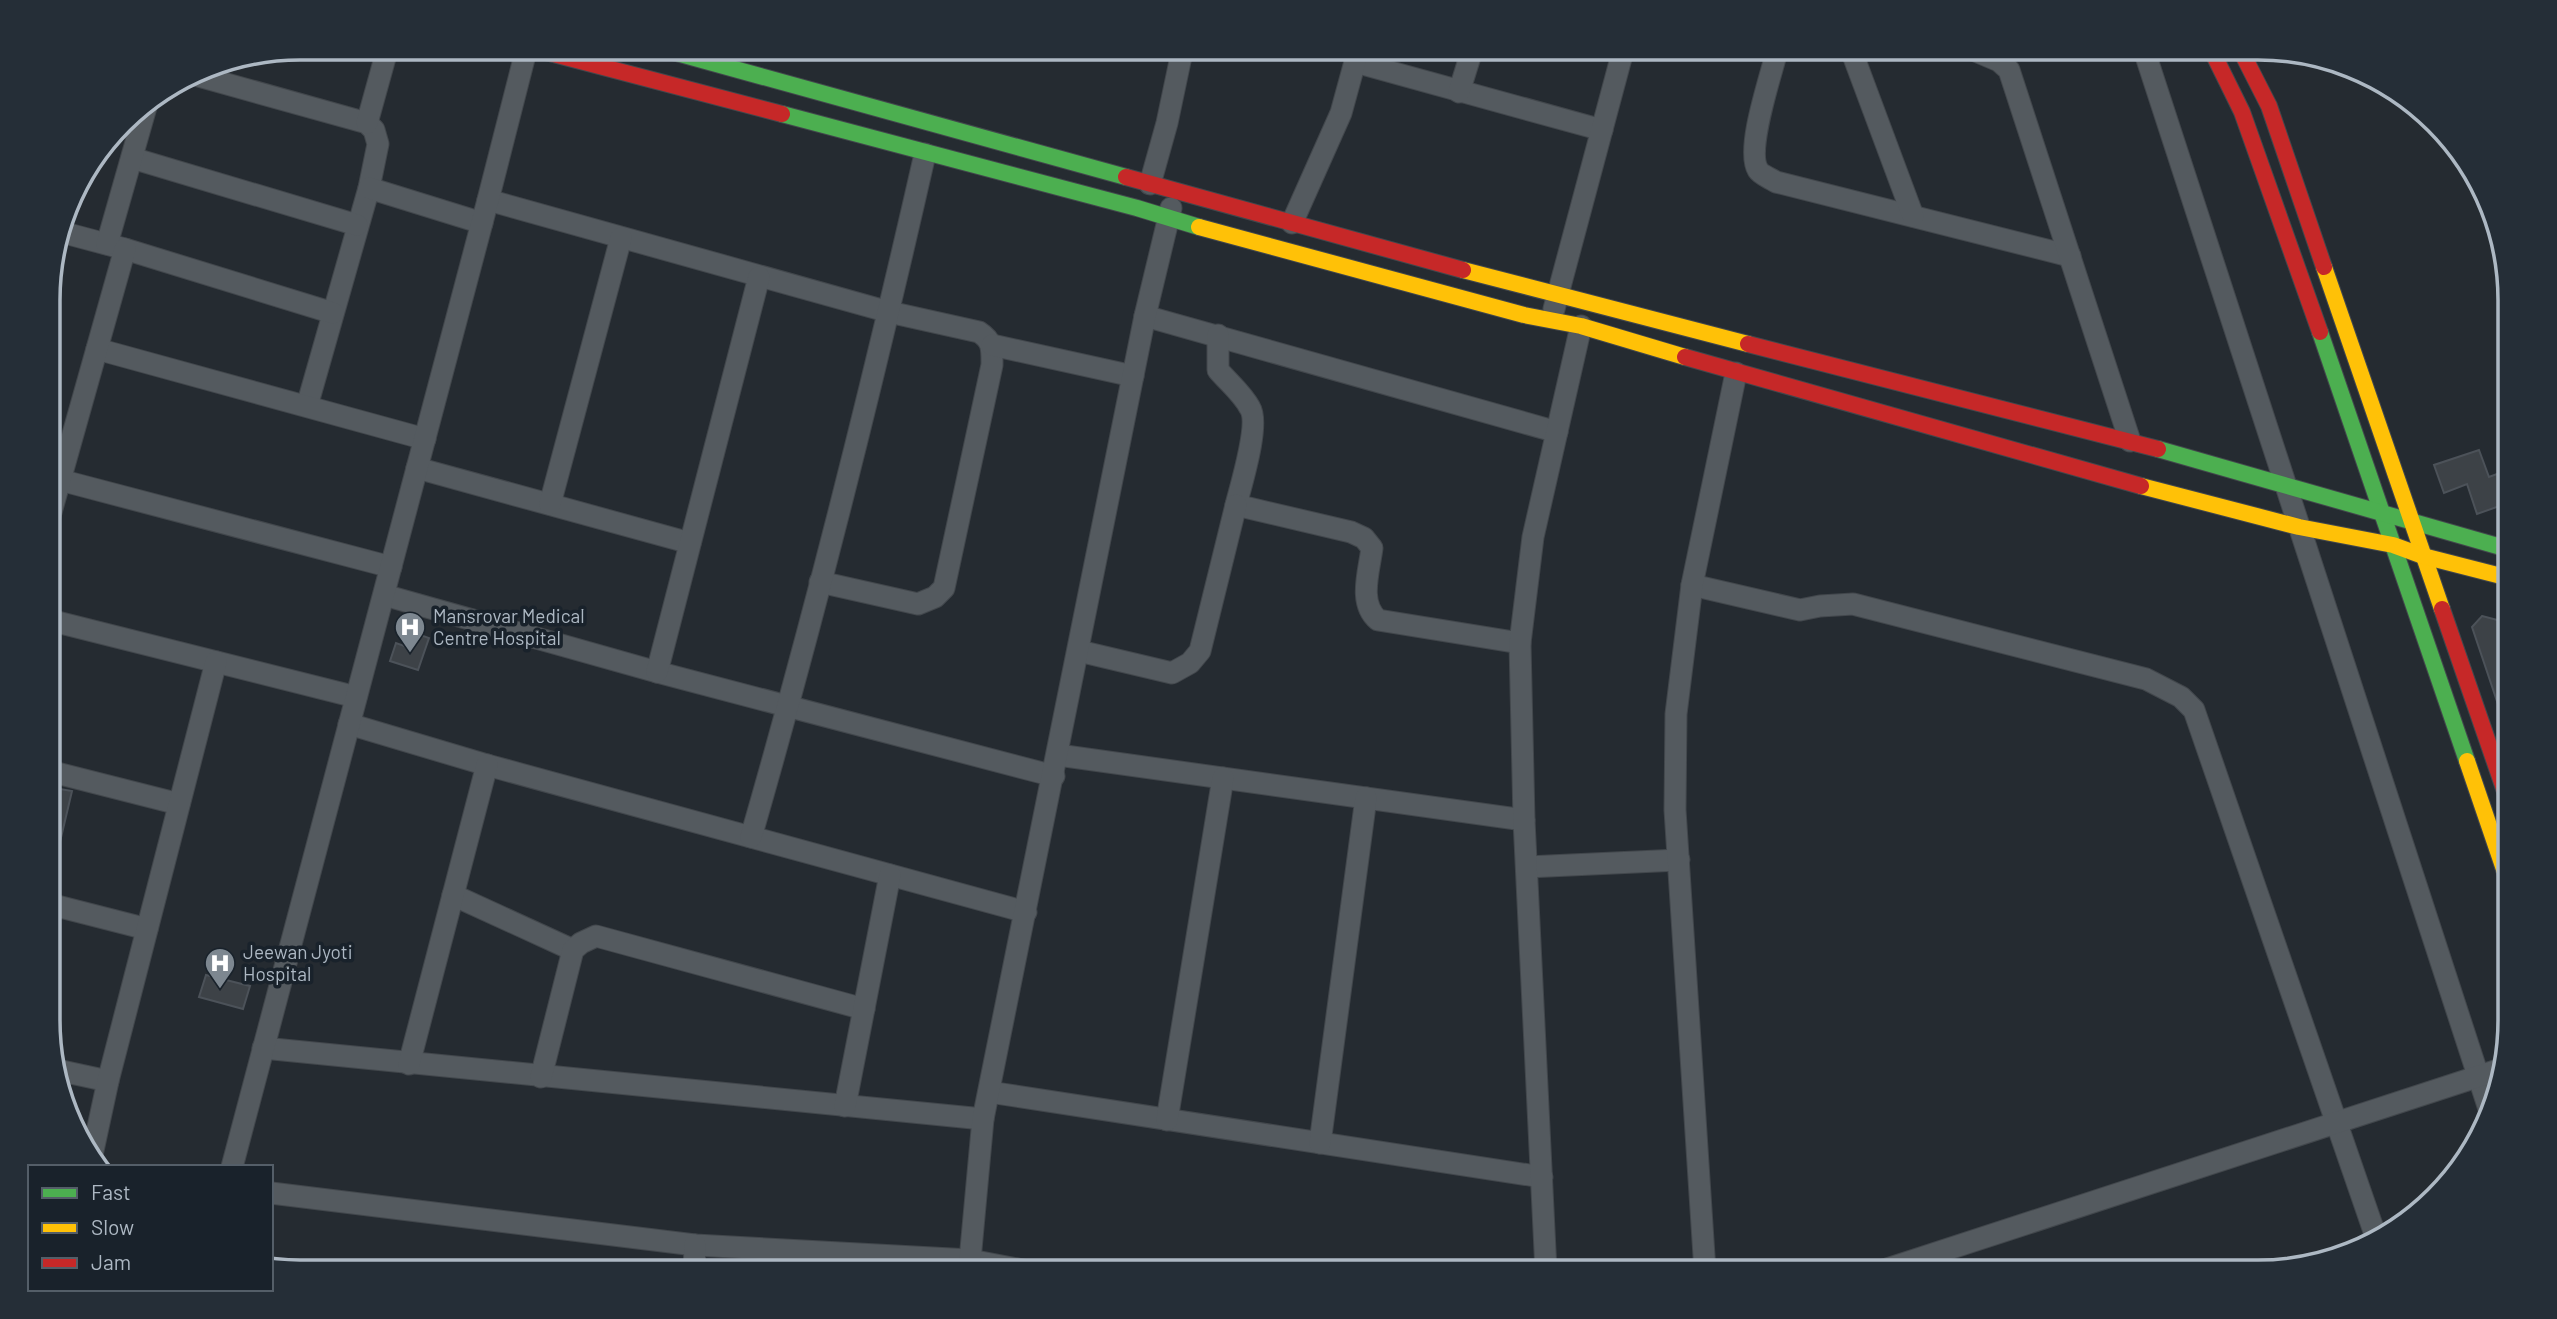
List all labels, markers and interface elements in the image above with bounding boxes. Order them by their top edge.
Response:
place label: Mansrovar Medical Centre Hospital [433,604,585,649]
hospital icon: Mansrovar Medical Centre Hospital [393,610,427,654]
place label: Jeewan Jyoti Hospital [243,940,353,985]
hospital icon: Jeewan Jyoti Hospital [203,946,237,990]
legend [28,1165,273,1291]
text: Fast [91,1179,131,1204]
text: Slow [91,1214,134,1239]
text: Jam [91,1249,131,1274]

